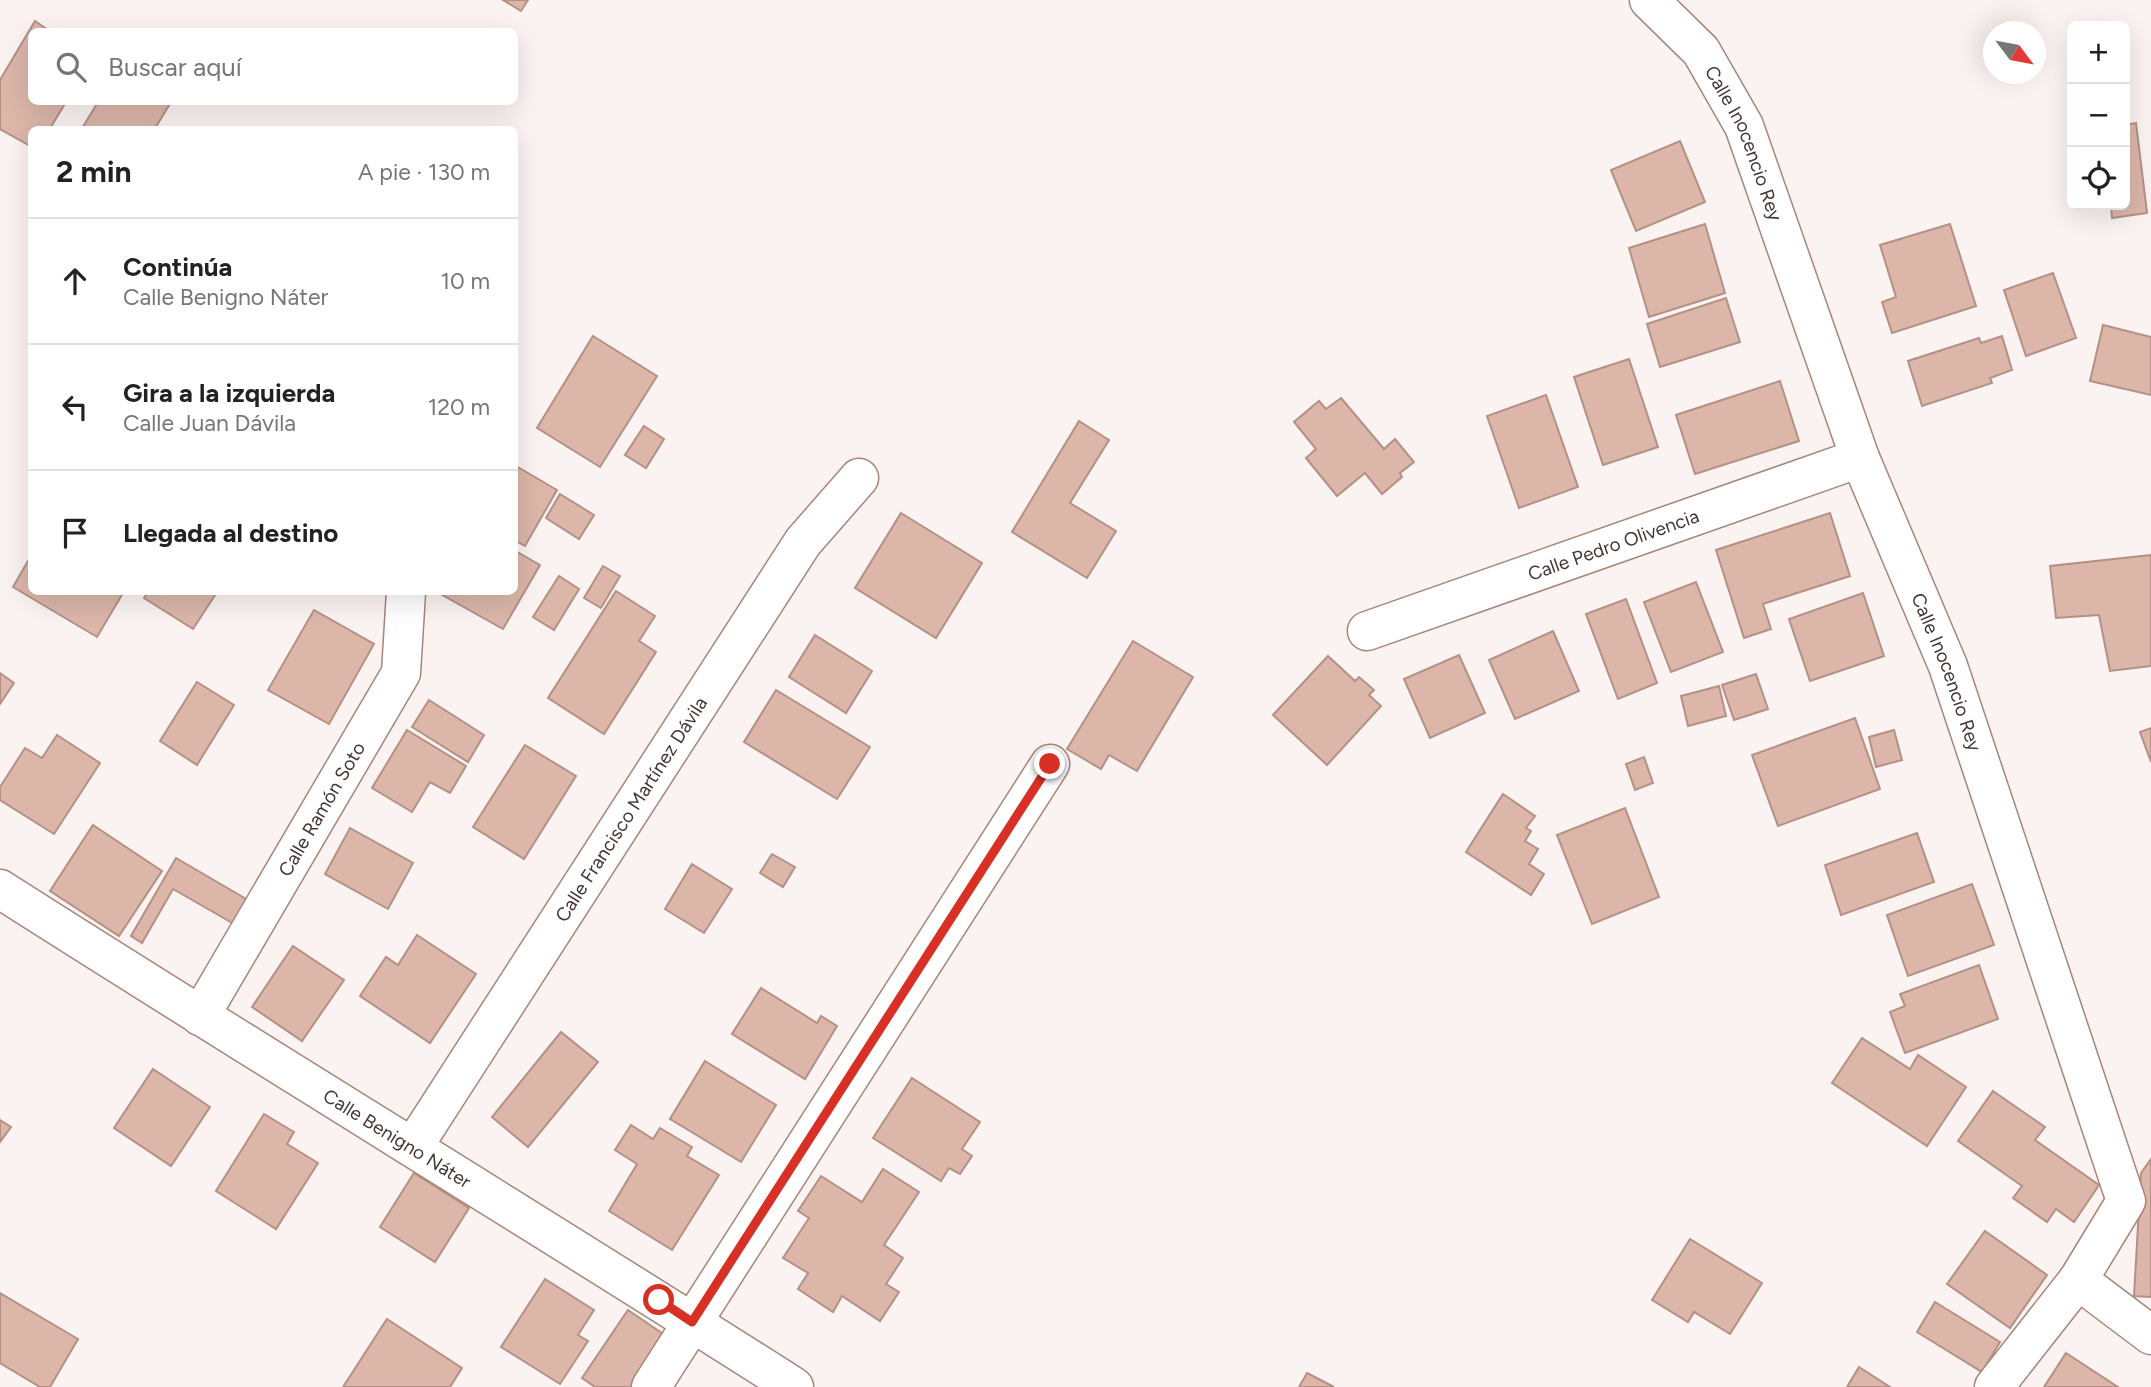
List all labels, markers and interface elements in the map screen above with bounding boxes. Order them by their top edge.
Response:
north arrow [1983,21,2046,84]
map controls [2067,21,2130,210]
button: + [2067,21,2130,84]
search box [28,28,518,105]
icon: search [52,48,90,86]
text: Buscar aquí [108,51,242,83]
street label: Calle Inocencio Rey [1700,62,1787,224]
button: − [2067,84,2130,147]
button: locate [2067,147,2130,210]
text: 2 min [56,153,132,190]
text: A pie · 130 m [358,158,490,186]
text: Continúa [123,251,232,283]
icon: ahead [56,262,94,300]
text: 10 m [441,267,490,295]
text: Calle Benigno Náter [123,283,328,311]
text: Gira a la izquierda [123,377,335,409]
icon: left [56,388,94,426]
text: 120 m [428,393,490,421]
text: Calle Juan Dávila [123,409,296,437]
street label: Calle Pedro Olivencia [1525,504,1702,586]
icon: arrive [56,514,94,552]
text: Llegada al destino [123,517,338,549]
street label: Calle Inocencio Rey [1906,589,1986,754]
street label: Calle Francisco Martínez Dávila [550,693,712,926]
street label: Calle Ramón Soto [273,738,370,881]
route end [1034,748,1065,779]
street label: Calle Benigno Náter [319,1084,476,1193]
route start [643,1284,674,1315]

